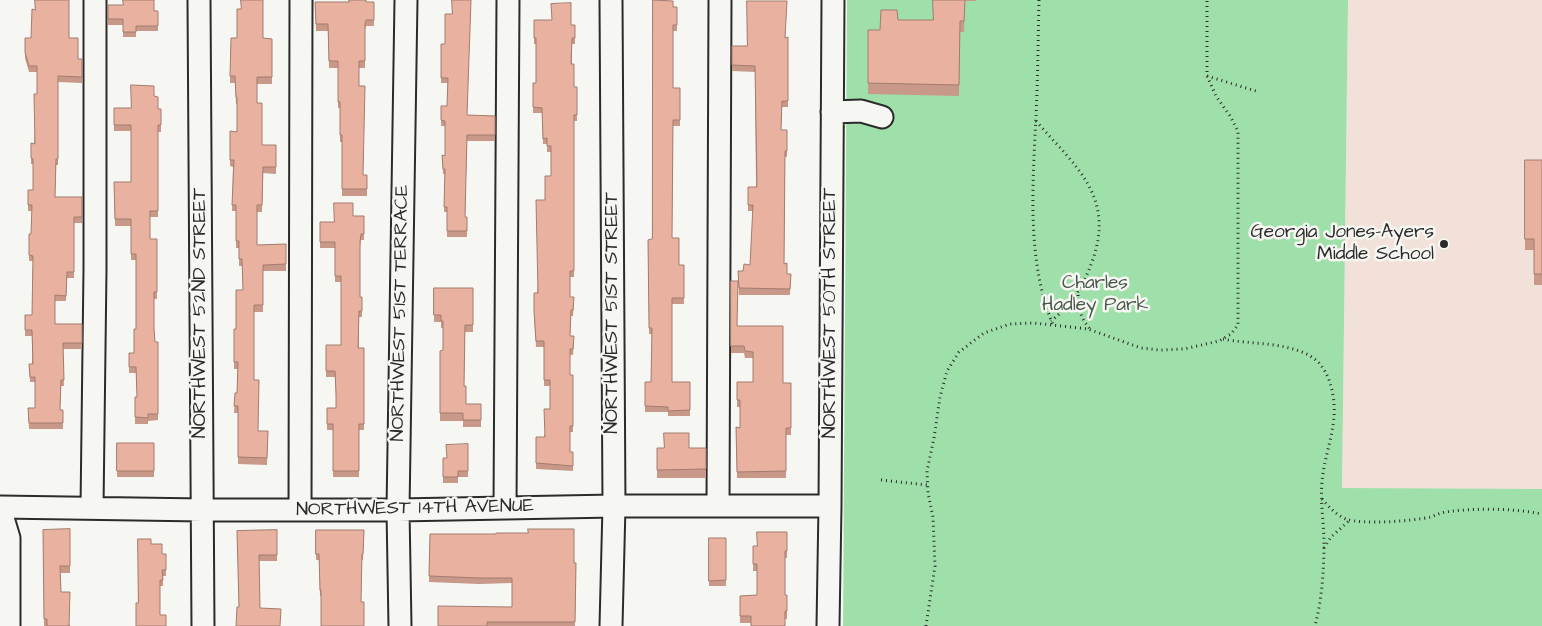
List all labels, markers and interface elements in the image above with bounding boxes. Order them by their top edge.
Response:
street label: NORTHWEST 51ST TERRACE [387,184,415,442]
street label: NORTHWEST 52ND STREET [190,188,212,438]
street label: NORTHWEST 50TH STREET [820,188,842,438]
street label: NORTHWEST 51ST STREET [602,192,624,434]
place label: Georgia Jones-Ayers Middle School [1251,222,1434,266]
marker: Georgia Jones-Ayers Middle School [1438,238,1450,250]
park label: Charles Hadley Park [1042,273,1148,317]
street label: NORTHWEST 14TH AVENUE [296,496,534,522]

